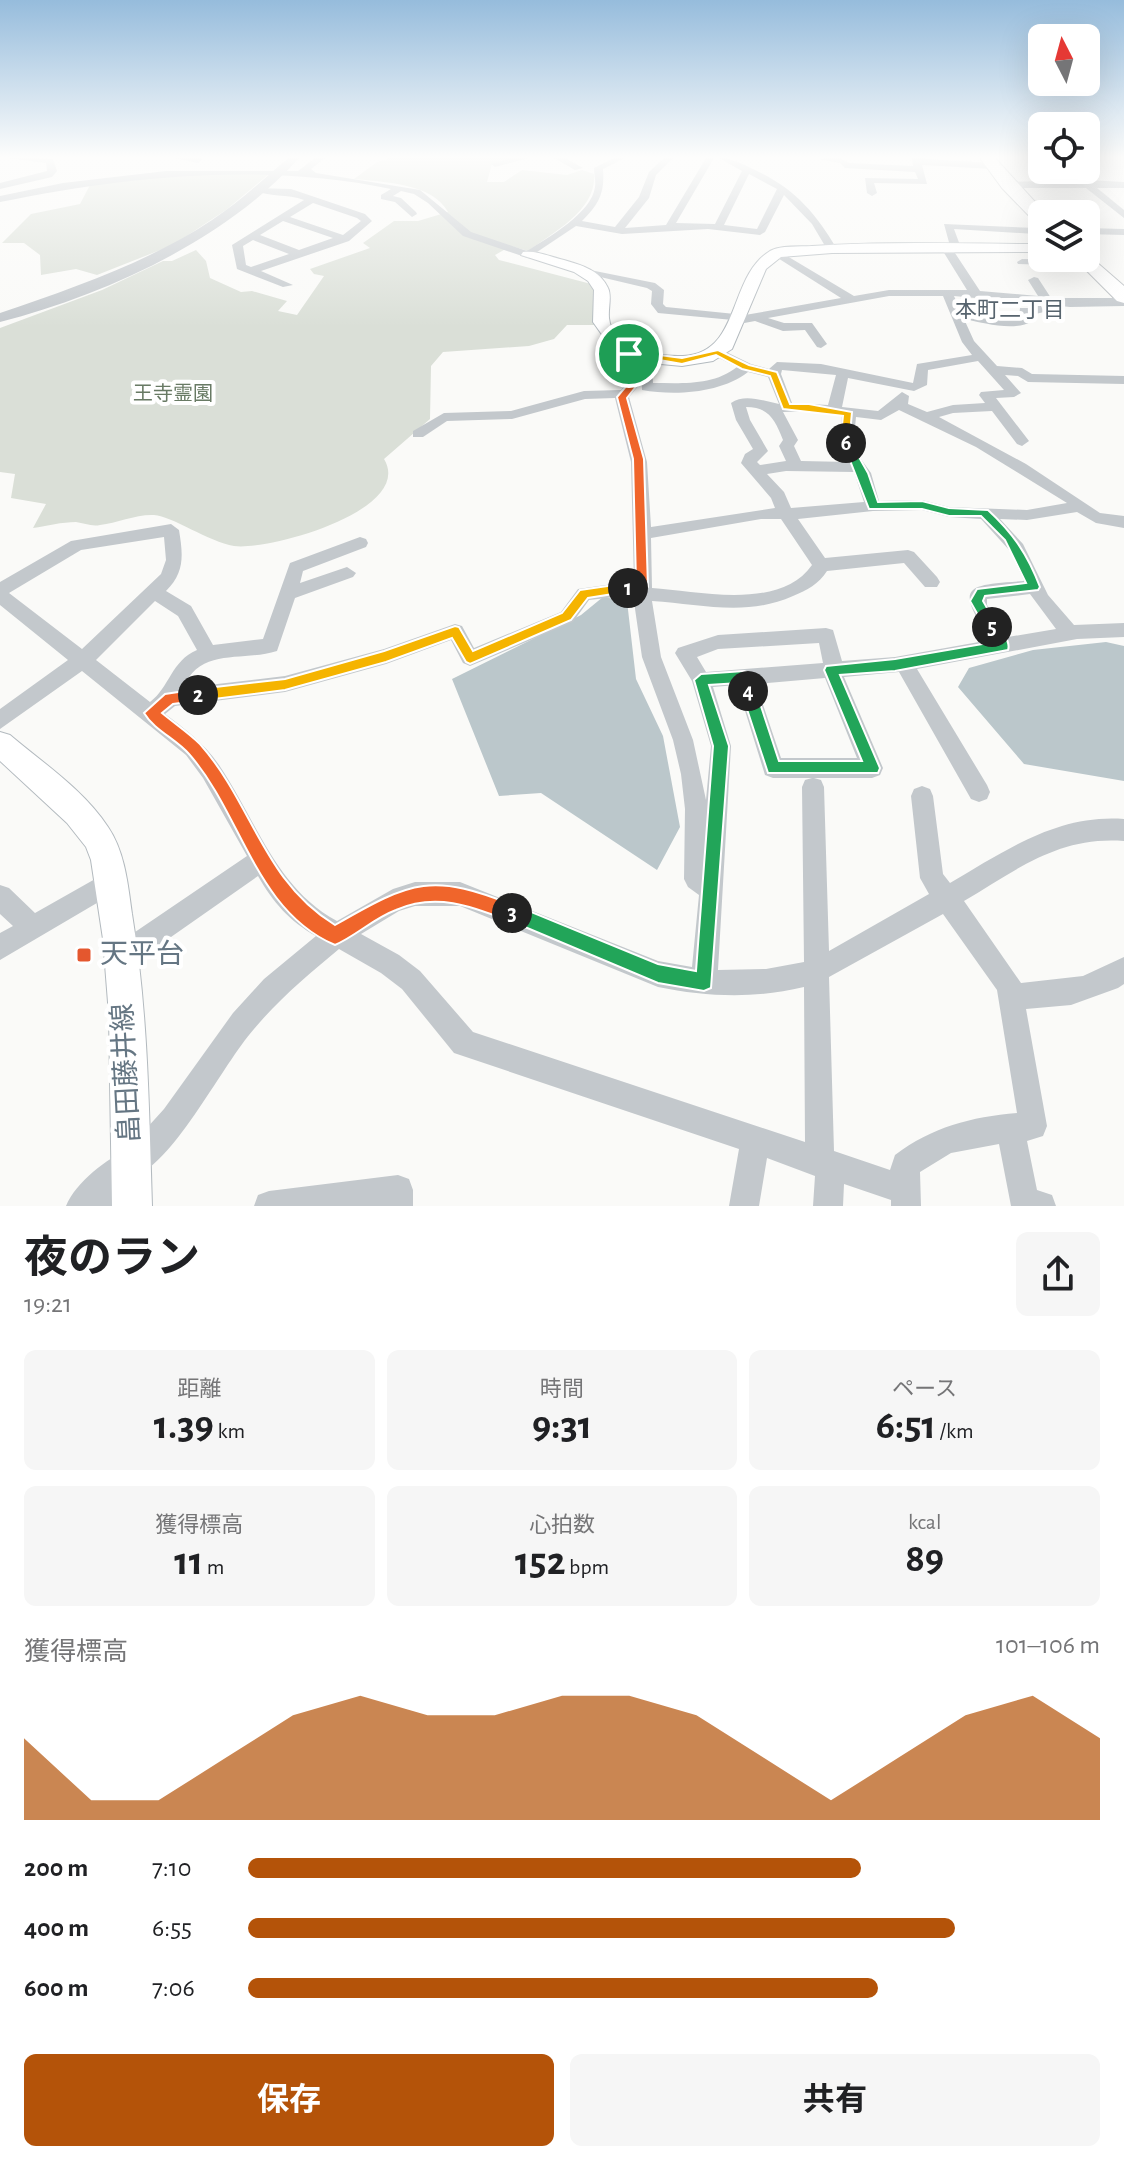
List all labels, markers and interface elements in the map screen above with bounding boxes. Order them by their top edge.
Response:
north arrow [1028,24,1100,96]
map controls [1028,24,1100,272]
button: locate [1028,112,1100,184]
button: layers [1028,200,1100,272]
district label: 本町二丁目 [955,298,1065,321]
pin [595,320,663,388]
icon: arrive [607,332,651,376]
park label: 王寺霊園 [133,383,213,404]
pin: 6 [826,423,866,463]
text: 6 [841,432,851,454]
pin: 1 [608,568,648,608]
text: 1 [624,577,632,599]
pin: 5 [972,607,1012,647]
text: 5 [987,616,997,638]
pin: 4 [728,671,768,711]
pin: 2 [178,675,218,715]
text: 4 [742,680,754,702]
text: 2 [193,684,203,706]
pin: 3 [492,893,532,933]
text: 3 [507,902,517,924]
place label: 天平台 [100,939,184,969]
marker: 天平台 [75,946,93,964]
street label: 畠田藤井線 [107,1002,145,1144]
button: share [1016,1232,1100,1316]
text: 夜のラン [24,1237,200,1281]
text: 19:21 [24,1291,72,1317]
text: 距離 [177,1378,221,1400]
text: 時間 [540,1378,584,1400]
text: ペース [892,1378,957,1400]
text: 1.39 [154,1406,214,1446]
text: 9:31 [532,1406,592,1446]
text: 6:51 [876,1406,936,1446]
text: km [214,1420,245,1442]
text: /km [936,1420,974,1442]
text: kcal [908,1511,941,1533]
text: 獲得標高 [155,1514,243,1536]
text: 心拍数 [529,1514,595,1536]
text: 89 [905,1539,944,1579]
text: 11 [174,1542,203,1582]
text: 152 [515,1542,565,1582]
text: m [203,1556,224,1578]
text: bpm [565,1556,609,1578]
text: 101–106 m [996,1632,1100,1658]
text: 獲得標高 [24,1639,128,1665]
text: 200 m [24,1855,88,1881]
text: 7:10 [152,1855,191,1881]
text: 400 m [24,1915,89,1941]
text: 6:55 [152,1915,192,1941]
text: 600 m [24,1975,89,2001]
text: 7:06 [152,1975,195,2001]
button: 保存 [24,2054,554,2146]
button: 共有 [570,2054,1100,2146]

